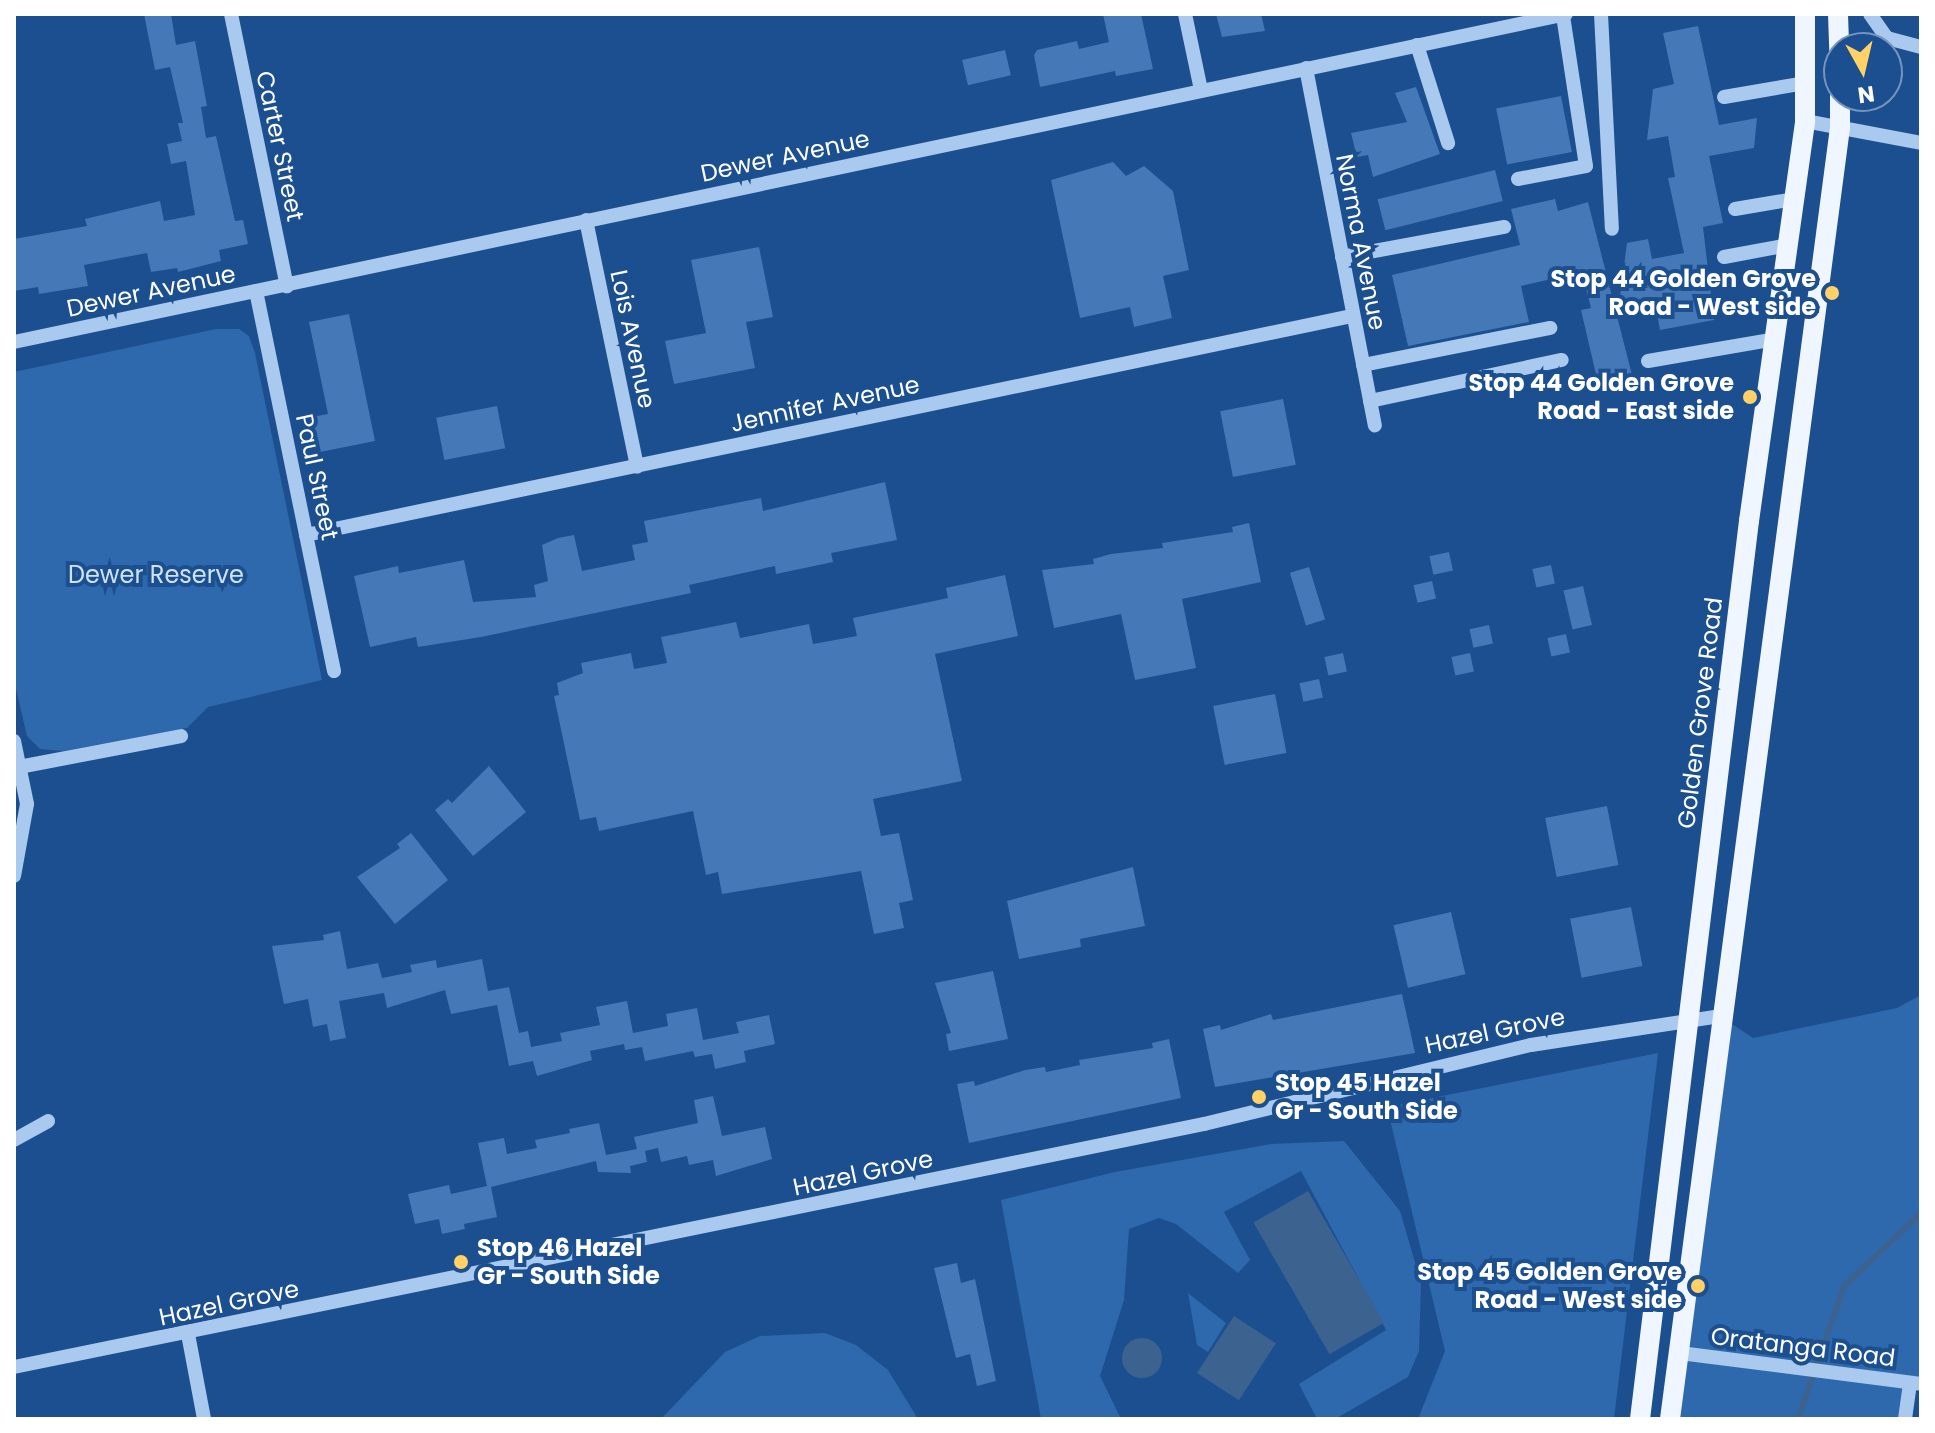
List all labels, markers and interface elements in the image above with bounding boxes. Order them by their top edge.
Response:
north arrow [1823,32,1903,112]
street label: Carter Street [250,68,310,224]
text: N [1856,78,1876,111]
street label: Dewer Avenue [698,124,872,188]
street label: Norma Avenue [1330,152,1392,332]
street label: Dewer Avenue [64,259,238,323]
place label: Stop 44 Golden Grove Road - West side [1551,265,1816,321]
street label: Lois Avenue [604,267,662,411]
marker: Stop 44 Golden Grove Road - West side [1823,284,1841,302]
place label: Stop 44 Golden Grove Road - East side [1469,369,1734,425]
street label: Jennifer Avenue [728,370,922,438]
marker: Stop 44 Golden Grove Road - East side [1741,388,1759,406]
street label: Paul Street [290,411,344,543]
park label: Dewer Reserve [68,561,244,589]
street label: Golden Grove Road [1672,596,1728,830]
street label: Hazel Grove [1422,1002,1568,1060]
place label: Stop 45 Hazel Gr - South Side [1275,1069,1458,1125]
marker: Stop 45 Hazel Gr - South Side [1250,1088,1268,1106]
street label: Hazel Grove [790,1144,936,1202]
place label: Stop 46 Hazel Gr - South Side [477,1234,660,1290]
marker: Stop 46 Hazel Gr - South Side [452,1253,470,1271]
place label: Stop 45 Golden Grove Road - West side [1417,1258,1682,1314]
street label: Hazel Grove [156,1274,302,1332]
marker: Stop 45 Golden Grove Road - West side [1689,1277,1707,1295]
street label: Oratanga Road [1709,1321,1897,1373]

